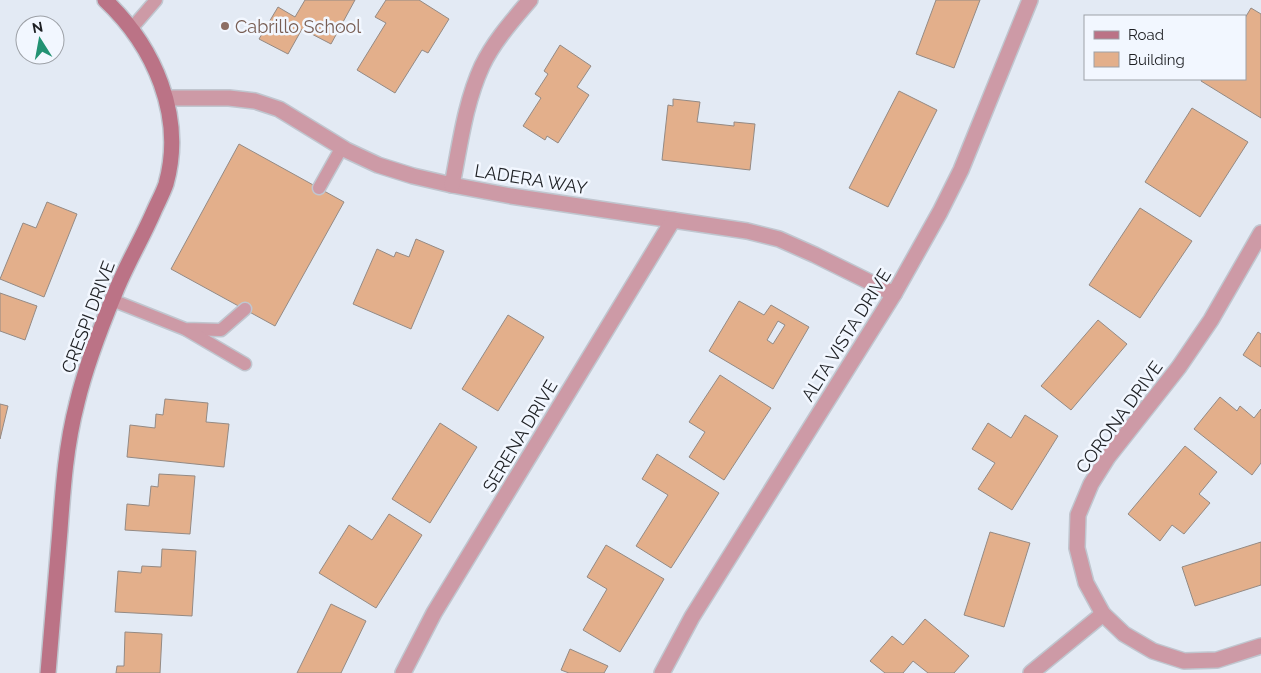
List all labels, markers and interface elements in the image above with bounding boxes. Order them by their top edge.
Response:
north arrow [15,15,65,65]
legend [1084,15,1246,80]
place label: Cabrillo School [235,16,361,37]
text: N [31,18,44,36]
marker: Cabrillo School [219,20,231,32]
text: Road [1128,26,1164,44]
text: Building [1128,51,1185,69]
street label: LADERA WAY [473,160,589,198]
street label: CRESPI DRIVE [57,258,119,376]
street label: ALTA VISTA DRIVE [797,265,895,405]
street label: CORONA DRIVE [1071,357,1167,477]
street label: SERENA DRIVE [478,376,562,496]

